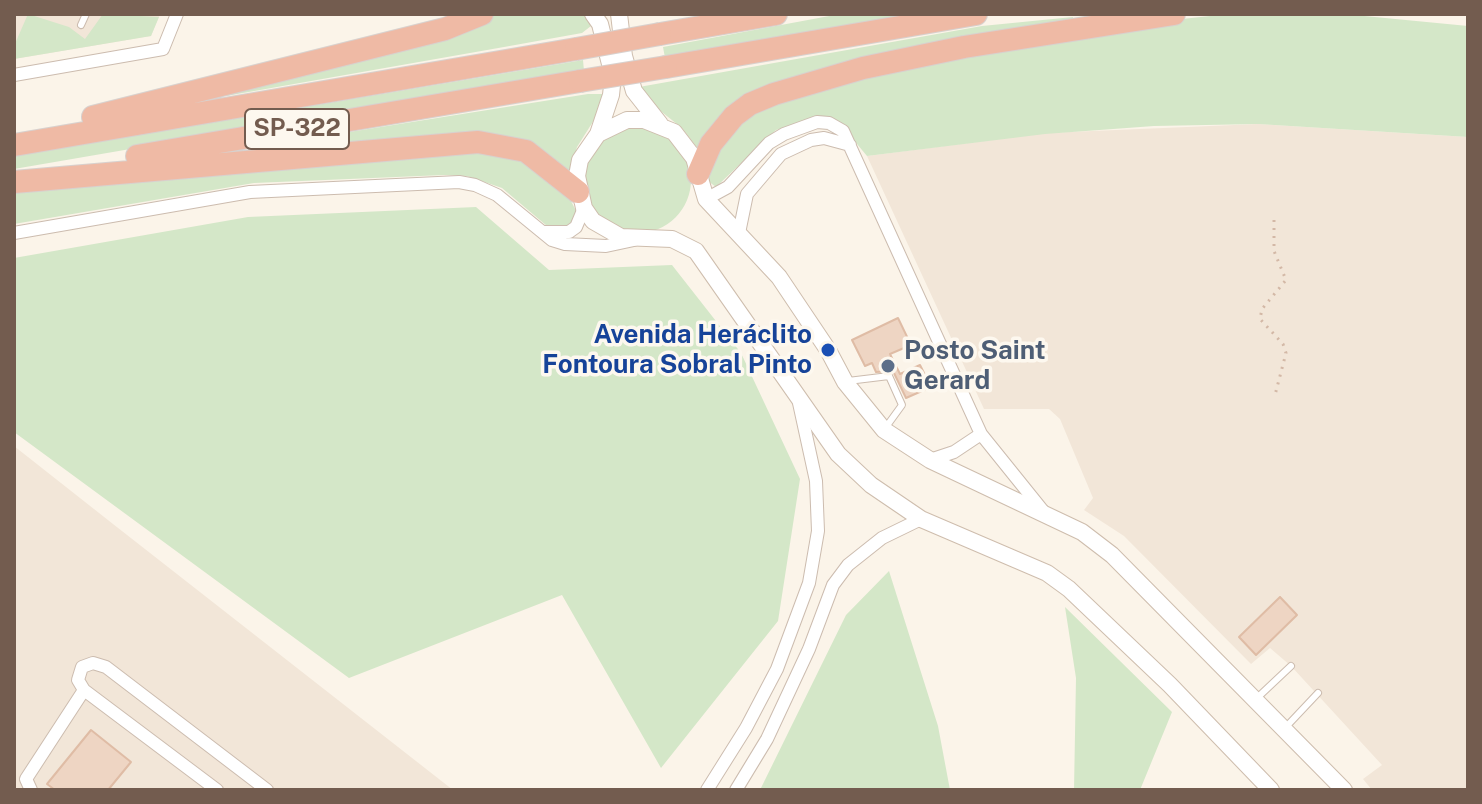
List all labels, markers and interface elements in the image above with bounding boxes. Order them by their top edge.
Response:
road number: SP-322 [245,109,349,149]
place label: Avenida Heráclito Fontoura Sobral Pinto [542,319,812,380]
place label: Posto Saint Gerard [904,335,1046,396]
marker: Avenida Heráclito Fontoura Sobral Pinto [819,341,837,359]
marker: Posto Saint Gerard [879,357,897,375]

